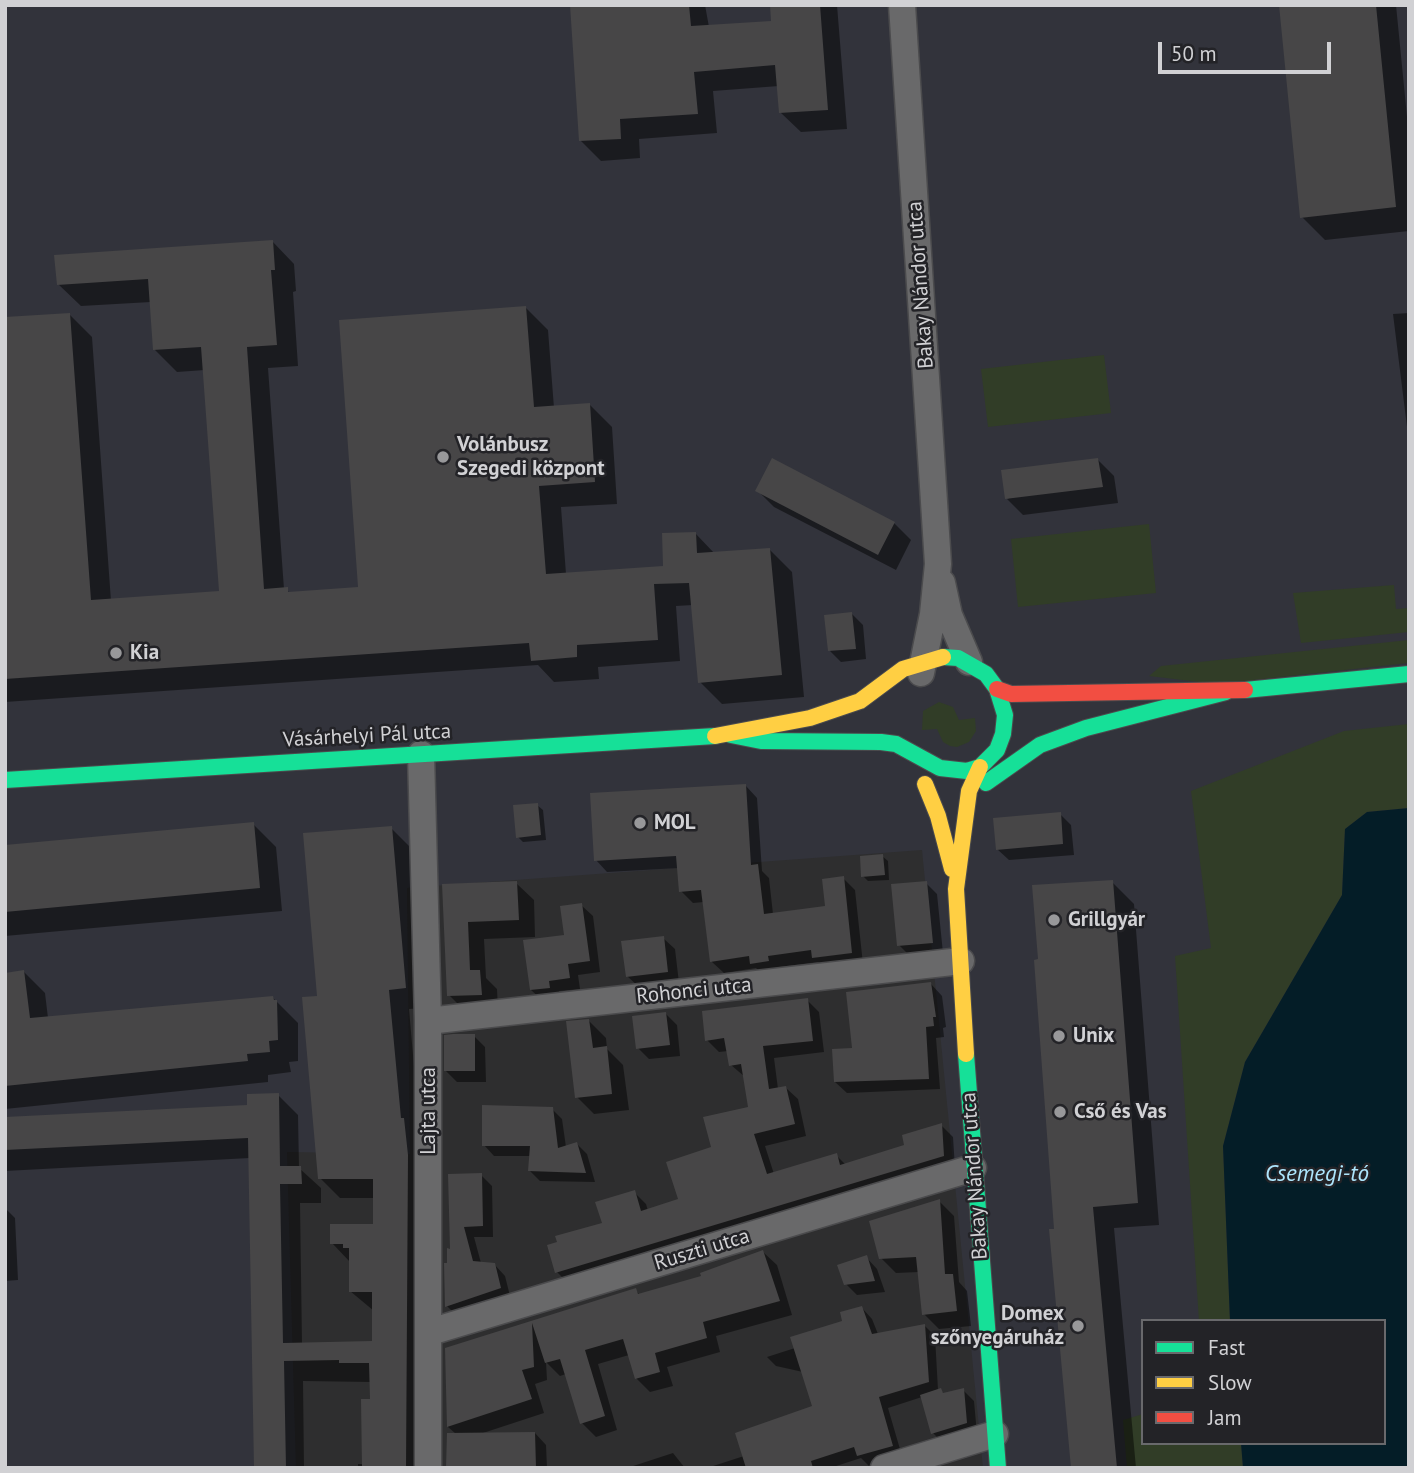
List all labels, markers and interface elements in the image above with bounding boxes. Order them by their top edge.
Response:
scale bar [1162,28,1335,72]
text: 50 m [1171,40,1217,67]
street label: Bakay Nándor utca [903,200,939,370]
place label: Volánbusz Szegedi központ [457,432,605,482]
marker: Volánbusz Szegedi központ [435,449,451,465]
place label: Kia [130,640,159,666]
marker: Kia [108,645,124,661]
street label: Vásárhelyi Pál utca [282,719,452,753]
place label: MOL [654,810,696,836]
marker: MOL [632,815,648,831]
place label: Grillgyár [1068,907,1145,933]
marker: Grillgyár [1046,912,1062,928]
street label: Rohonci utca [635,972,753,1010]
place label: Unix [1073,1023,1114,1049]
marker: Unix [1051,1028,1067,1044]
street label: Lajta utca [416,1067,442,1155]
street label: Bakay Nándor utca [957,1091,993,1261]
place label: Cső és Vas [1074,1099,1167,1125]
marker: Cső és Vas [1052,1104,1068,1120]
water label: Csemegi-tó [1265,1160,1369,1188]
street label: Ruszti utca [651,1224,753,1276]
place label: Domex szőnyegáruház [931,1301,1064,1351]
marker: Domex szőnyegáruház [1070,1318,1086,1334]
legend [1141,1319,1386,1445]
text: Fast [1208,1334,1245,1361]
text: Slow [1208,1369,1252,1396]
text: Jam [1208,1404,1242,1431]

